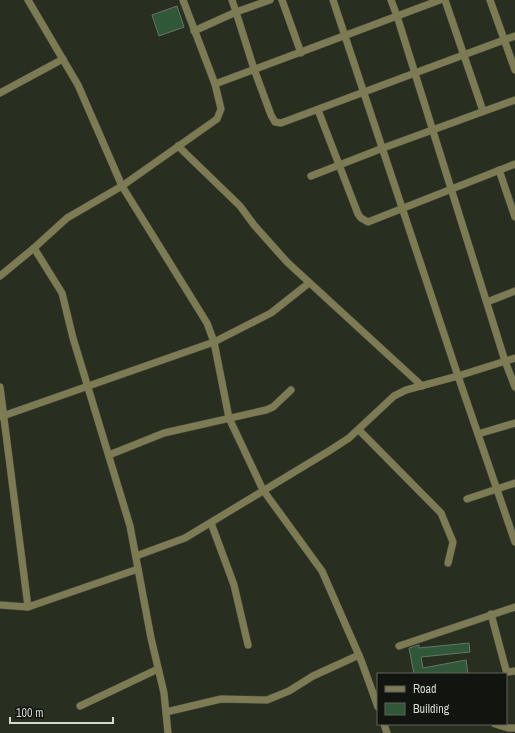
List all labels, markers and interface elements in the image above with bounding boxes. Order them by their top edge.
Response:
legend [377,673,507,725]
text: Road [413,681,437,697]
scale bar [10,699,113,725]
text: Building [413,701,450,717]
text: 100 m [16,705,43,721]

